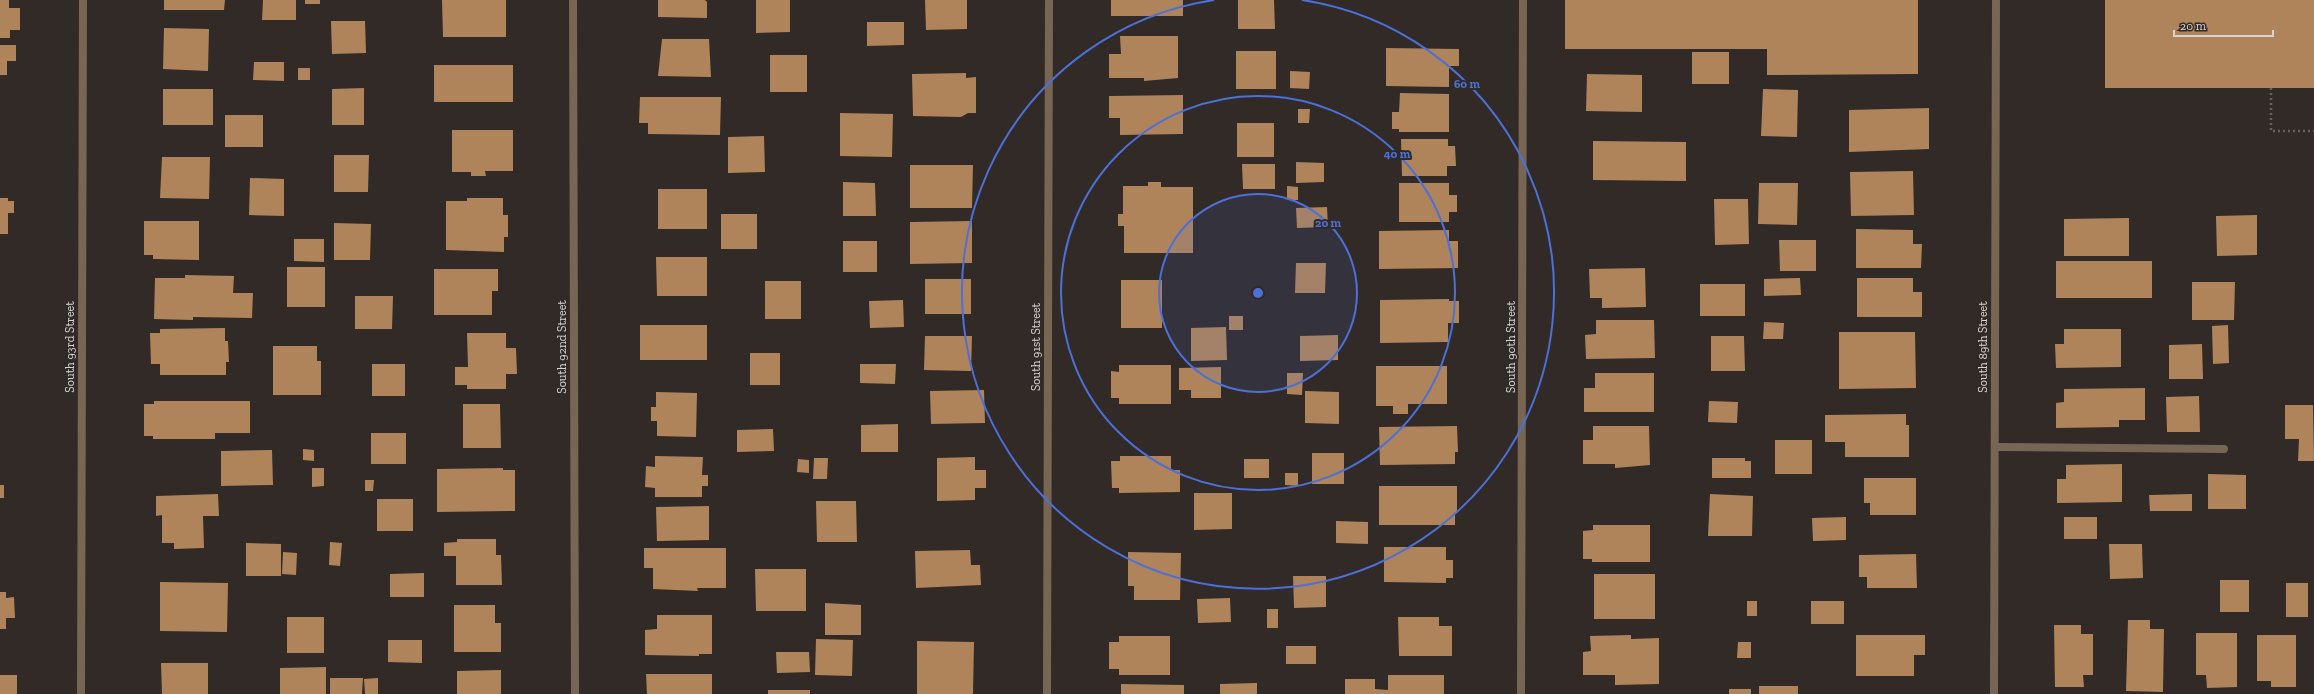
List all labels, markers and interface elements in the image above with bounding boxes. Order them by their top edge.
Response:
scale bar [2174,12,2273,38]
text: 20 m [2180,19,2207,33]
text: 60 m [1454,77,1481,91]
text: 40 m [1384,147,1411,161]
text: 20 m [1315,216,1342,230]
centre of rings [1251,286,1265,300]
street label: South 92nd Street [555,300,569,394]
street label: South 93rd Street [63,301,77,393]
street label: South 90th Street [1504,301,1518,393]
street label: South 89th Street [1976,301,1990,393]
street label: South 91st Street [1029,302,1043,391]

